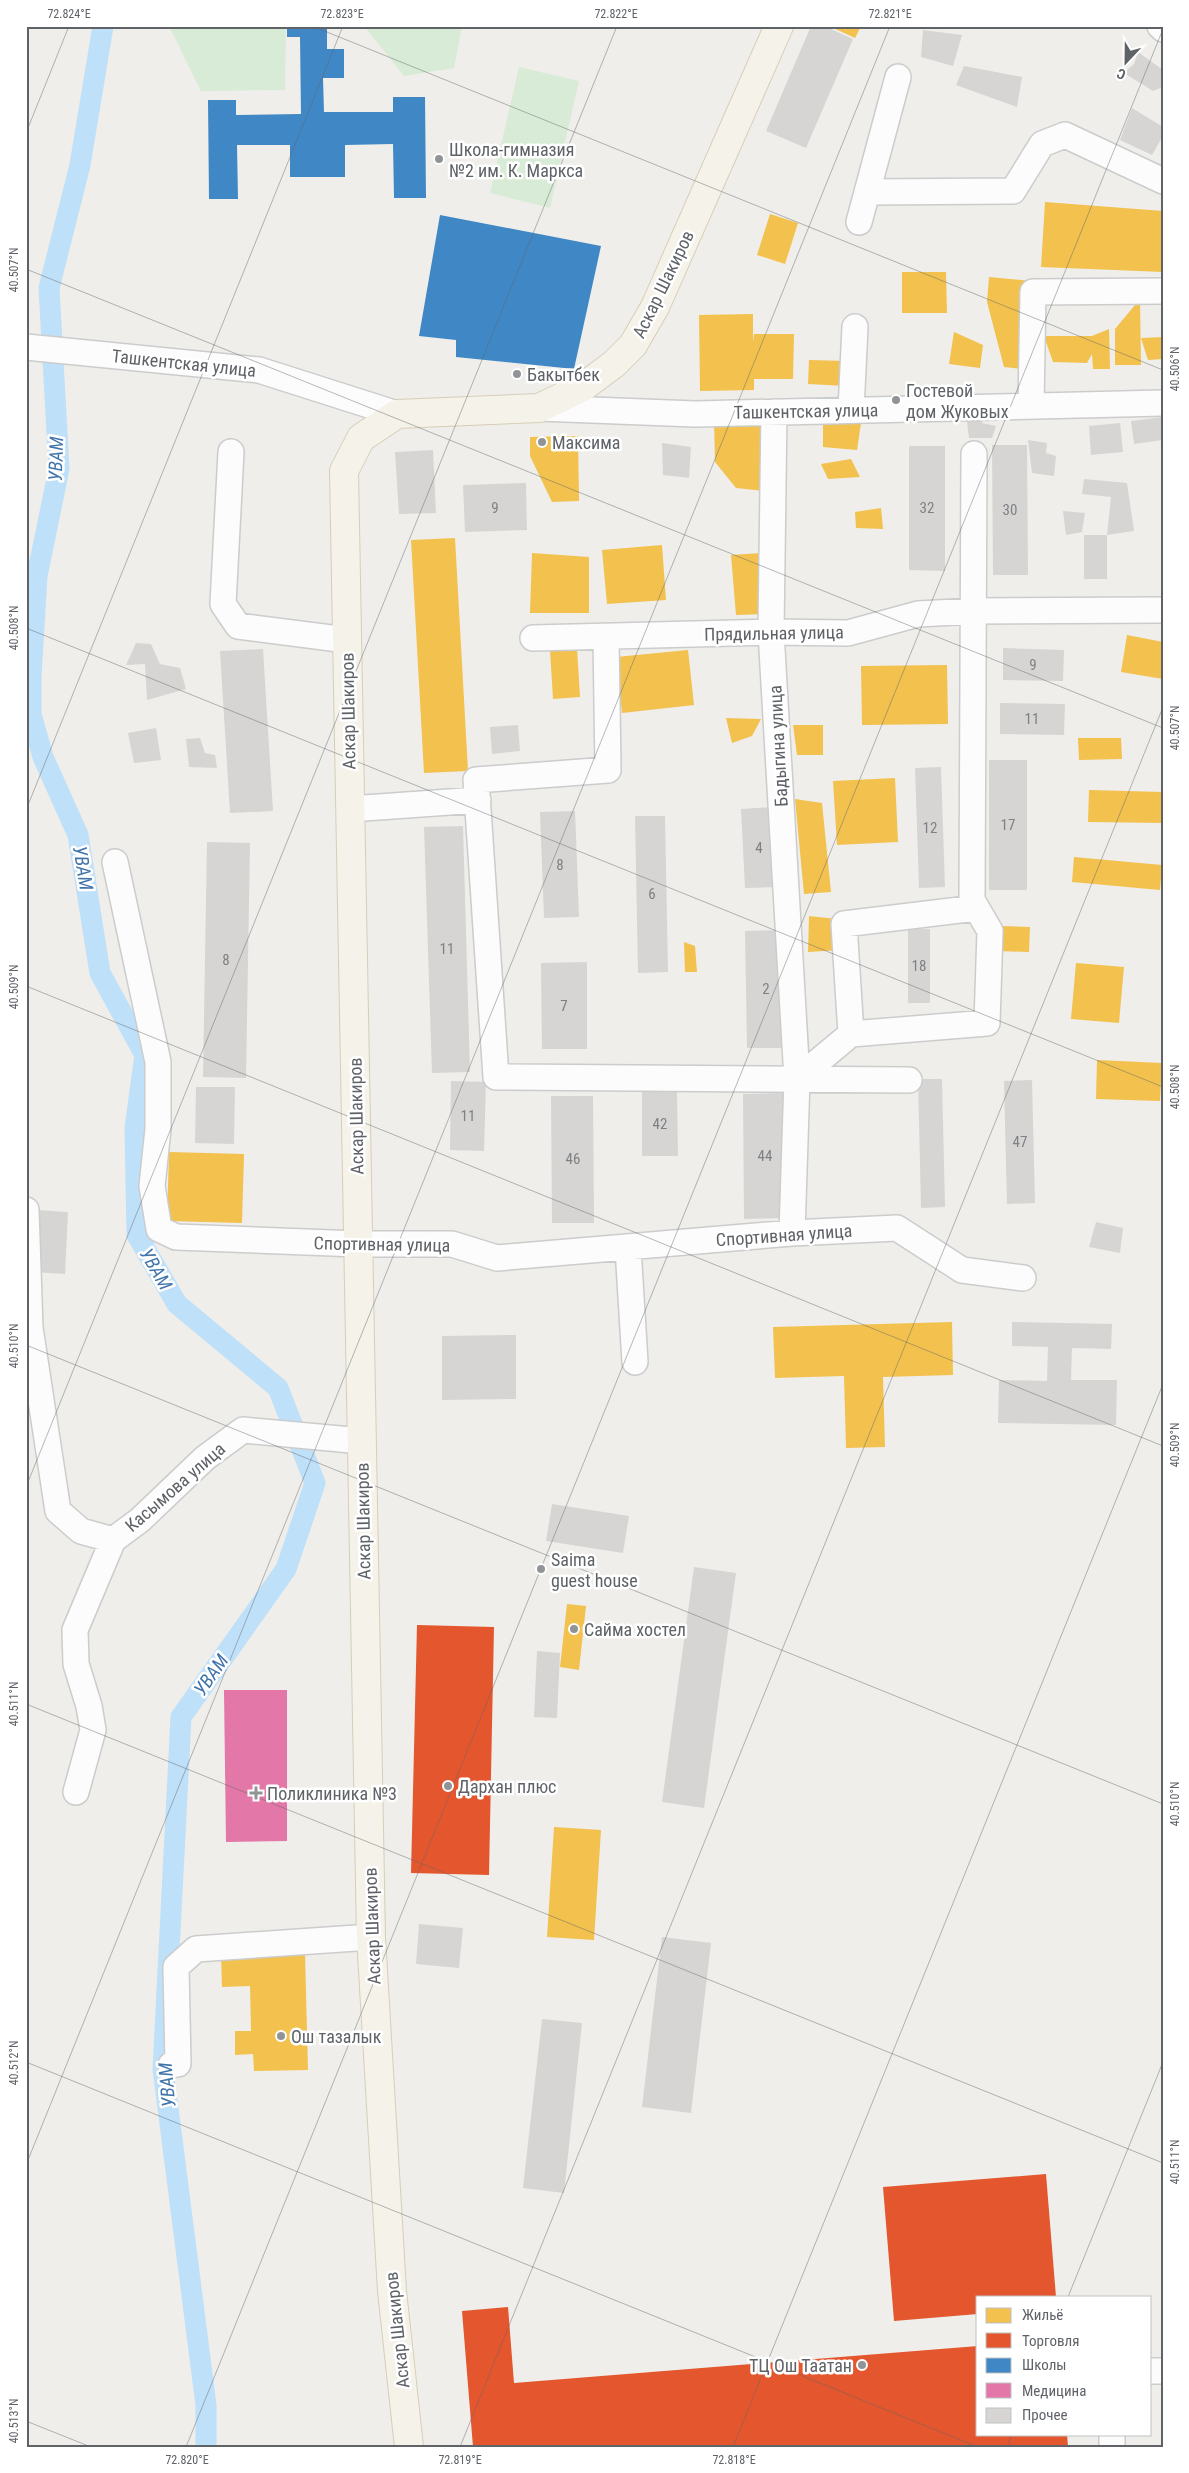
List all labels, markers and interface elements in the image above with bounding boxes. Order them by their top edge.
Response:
text: 72.824°E [47,7,91,21]
text: 72.823°E [320,7,364,21]
text: 72.822°E [594,7,638,21]
text: 72.821°E [868,7,912,21]
north arrow [1102,38,1152,88]
text: С [1114,65,1128,83]
place label: Школа-гимназия №2 им. К. Маркса [449,139,583,181]
marker: Школа-гимназия №2 им. К. Маркса [433,153,445,165]
street label: Аскар Шакиров [628,227,698,341]
text: 40.507°N [7,248,21,292]
street label: Ташкентская улица [111,345,257,381]
text: 40.506°N [1168,347,1182,391]
place label: Бакытбек [527,364,600,385]
marker: Бакытбек [511,368,523,380]
place label: Гостевой дом Жуковых [906,380,1009,422]
marker: Гостевой дом Жуковых [890,394,902,406]
street label: Ташкентская улица [733,399,879,423]
place label: Максима [552,432,620,453]
water label: УВАМ [44,436,68,482]
marker: Максима [536,436,548,448]
house number: 9 [491,499,499,517]
house number: 32 [920,499,934,517]
house number: 30 [1003,501,1017,519]
text: 40.508°N [7,606,21,650]
street label: Прядильная улица [704,621,844,645]
street label: Аскар Шакиров [336,652,360,770]
house number: 9 [1029,656,1037,674]
street label: Бадыгина улица [764,685,792,807]
text: 40.507°N [1168,706,1182,750]
house number: 11 [1025,710,1039,728]
house number: 17 [1001,816,1015,834]
house number: 12 [923,819,937,837]
house number: 4 [755,839,763,857]
water label: УВАМ [68,844,98,892]
house number: 8 [556,856,564,874]
house number: 6 [648,885,656,903]
house number: 11 [440,940,454,958]
house number: 8 [222,951,230,969]
house number: 18 [912,957,926,975]
text: 40.509°N [7,965,21,1009]
house number: 2 [762,980,770,998]
house number: 7 [560,997,568,1015]
street label: Аскар Шакиров [344,1057,368,1175]
text: 40.508°N [1168,1065,1182,1109]
house number: 11 [461,1107,475,1125]
house number: 42 [653,1115,667,1133]
house number: 47 [1013,1133,1027,1151]
house number: 44 [758,1147,772,1165]
house number: 46 [566,1150,580,1168]
street label: Спортивная улица [715,1220,853,1250]
street label: Спортивная улица [314,1232,450,1256]
water label: УВАМ [135,1244,177,1294]
text: 40.510°N [7,1324,21,1368]
text: 40.509°N [1168,1423,1182,1467]
street label: Касымова улица [121,1438,229,1536]
street label: Аскар Шакиров [351,1462,375,1580]
place label: Saima guest house [551,1549,638,1591]
marker: Saima guest house [535,1563,547,1575]
place label: Сайма хостел [584,1619,686,1640]
marker: Сайма хостел [568,1623,580,1635]
water label: УВАМ [189,1650,233,1700]
text: 40.511°N [7,1682,21,1726]
place label: Дархан плюс [458,1776,556,1797]
marker: Дархан плюс [442,1780,454,1792]
text: 40.510°N [1168,1782,1182,1826]
place label: Поликлиника №3 [267,1783,397,1804]
marker: Поликлиника №3 [249,1786,263,1800]
street label: Аскар Шакиров [359,1867,385,1985]
place label: Ош тазалык [291,2026,382,2047]
marker: Ош тазалык [275,2030,287,2042]
text: 40.512°N [7,2041,21,2085]
water label: УВАМ [154,2062,180,2108]
text: 40.511°N [1168,2140,1182,2184]
street label: Аскар Шакиров [380,2271,414,2389]
legend [976,2296,1152,2436]
text: Жильё [1022,2306,1063,2324]
text: Торговля [1022,2332,1079,2350]
place label: ТЦ Ош Таатан [749,2355,852,2376]
text: Школы [1022,2356,1067,2374]
marker: ТЦ Ош Таатан [856,2359,868,2371]
text: Медицина [1022,2382,1086,2400]
text: 40.513°N [7,2399,21,2443]
text: Прочее [1022,2406,1068,2424]
text: 72.820°E [165,2453,209,2467]
text: 72.819°E [438,2453,482,2467]
text: 72.818°E [712,2453,756,2467]

